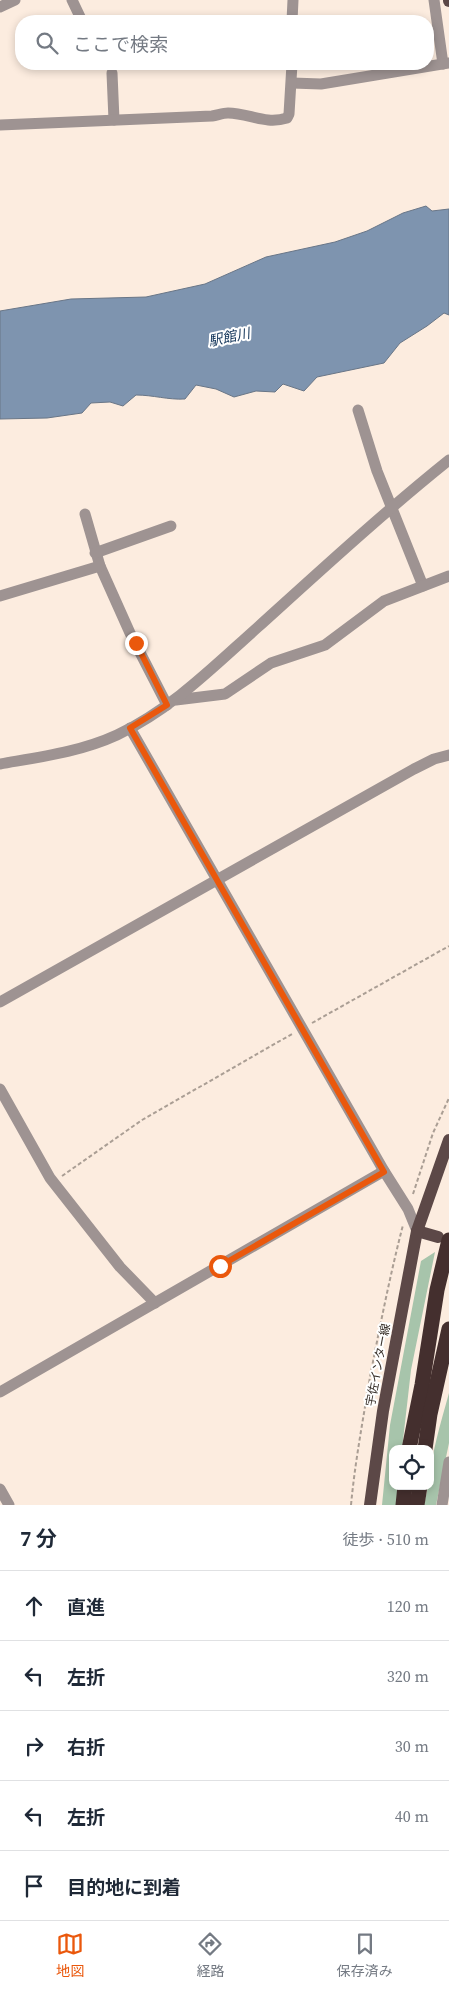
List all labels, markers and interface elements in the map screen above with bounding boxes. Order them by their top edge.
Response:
search box [15,15,434,70]
icon: search [33,29,61,57]
text: ここで検索 [73,31,168,57]
water label: 駅館川 [206,322,254,351]
route end [125,632,148,655]
route start [209,1255,232,1278]
street label: 宇佐インター線 [362,1322,394,1408]
map controls [389,1445,434,1490]
button: locate [389,1445,434,1490]
text: 7 分 [20,1524,57,1553]
text: 徒歩 · 510 m [343,1528,429,1550]
icon: ahead [20,1592,48,1620]
text: 直進 [67,1594,105,1620]
text: 120 m [387,1595,429,1617]
icon: left [20,1662,48,1690]
text: 左折 [67,1664,105,1690]
text: 320 m [387,1665,429,1687]
icon: right [20,1732,48,1760]
text: 右折 [67,1734,105,1760]
text: 30 m [395,1735,429,1757]
icon: left [20,1802,48,1830]
text: 左折 [67,1804,105,1830]
text: 40 m [395,1805,429,1827]
icon: arrive [20,1872,48,1900]
text: 目的地に到着 [67,1874,181,1900]
tab: 地図 [56,1930,84,1981]
tab: 経路 [196,1930,224,1981]
tab: 保存済み [337,1930,393,1981]

